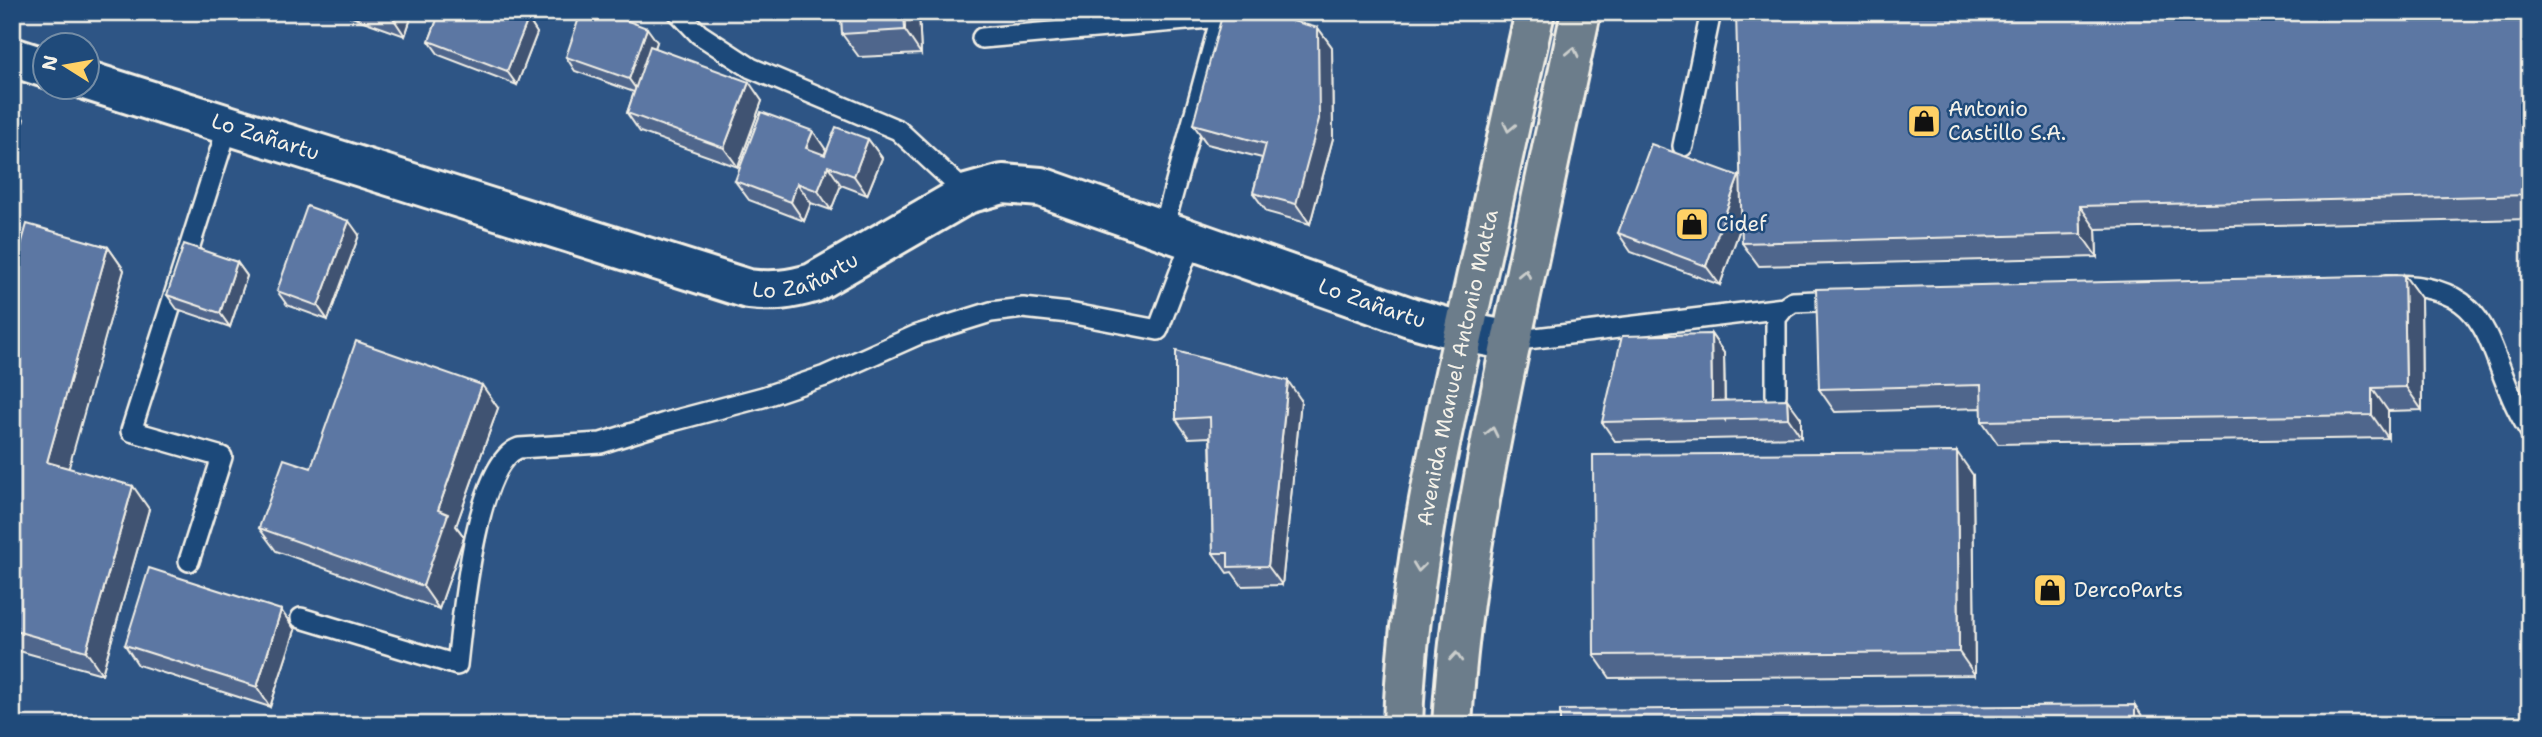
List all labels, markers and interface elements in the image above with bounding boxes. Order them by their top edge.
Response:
north arrow [32,32,102,102]
one-way arrow [1564,46,1579,58]
text: N [36,53,64,73]
place label: Antonio Castillo S.A. [1948,95,2066,147]
shop icon: Antonio Castillo S.A. [1905,102,1943,140]
street label: Lo Zañartu [208,107,323,167]
one-way arrow [1503,121,1518,133]
shop icon: Cidef [1673,205,1711,243]
street label: Avenida Manuel Antonio Matta [1411,207,1505,528]
place label: Cidef [1716,210,1767,238]
street label: Lo Zañartu [751,246,863,304]
one-way arrow [1517,268,1532,280]
street label: Lo Zañartu [1315,272,1429,335]
one-way arrow [1483,426,1498,438]
one-way arrow [1412,561,1427,573]
shop icon: DercoParts [2031,571,2069,609]
place label: DercoParts [2074,576,2183,604]
one-way arrow [1449,651,1464,662]

